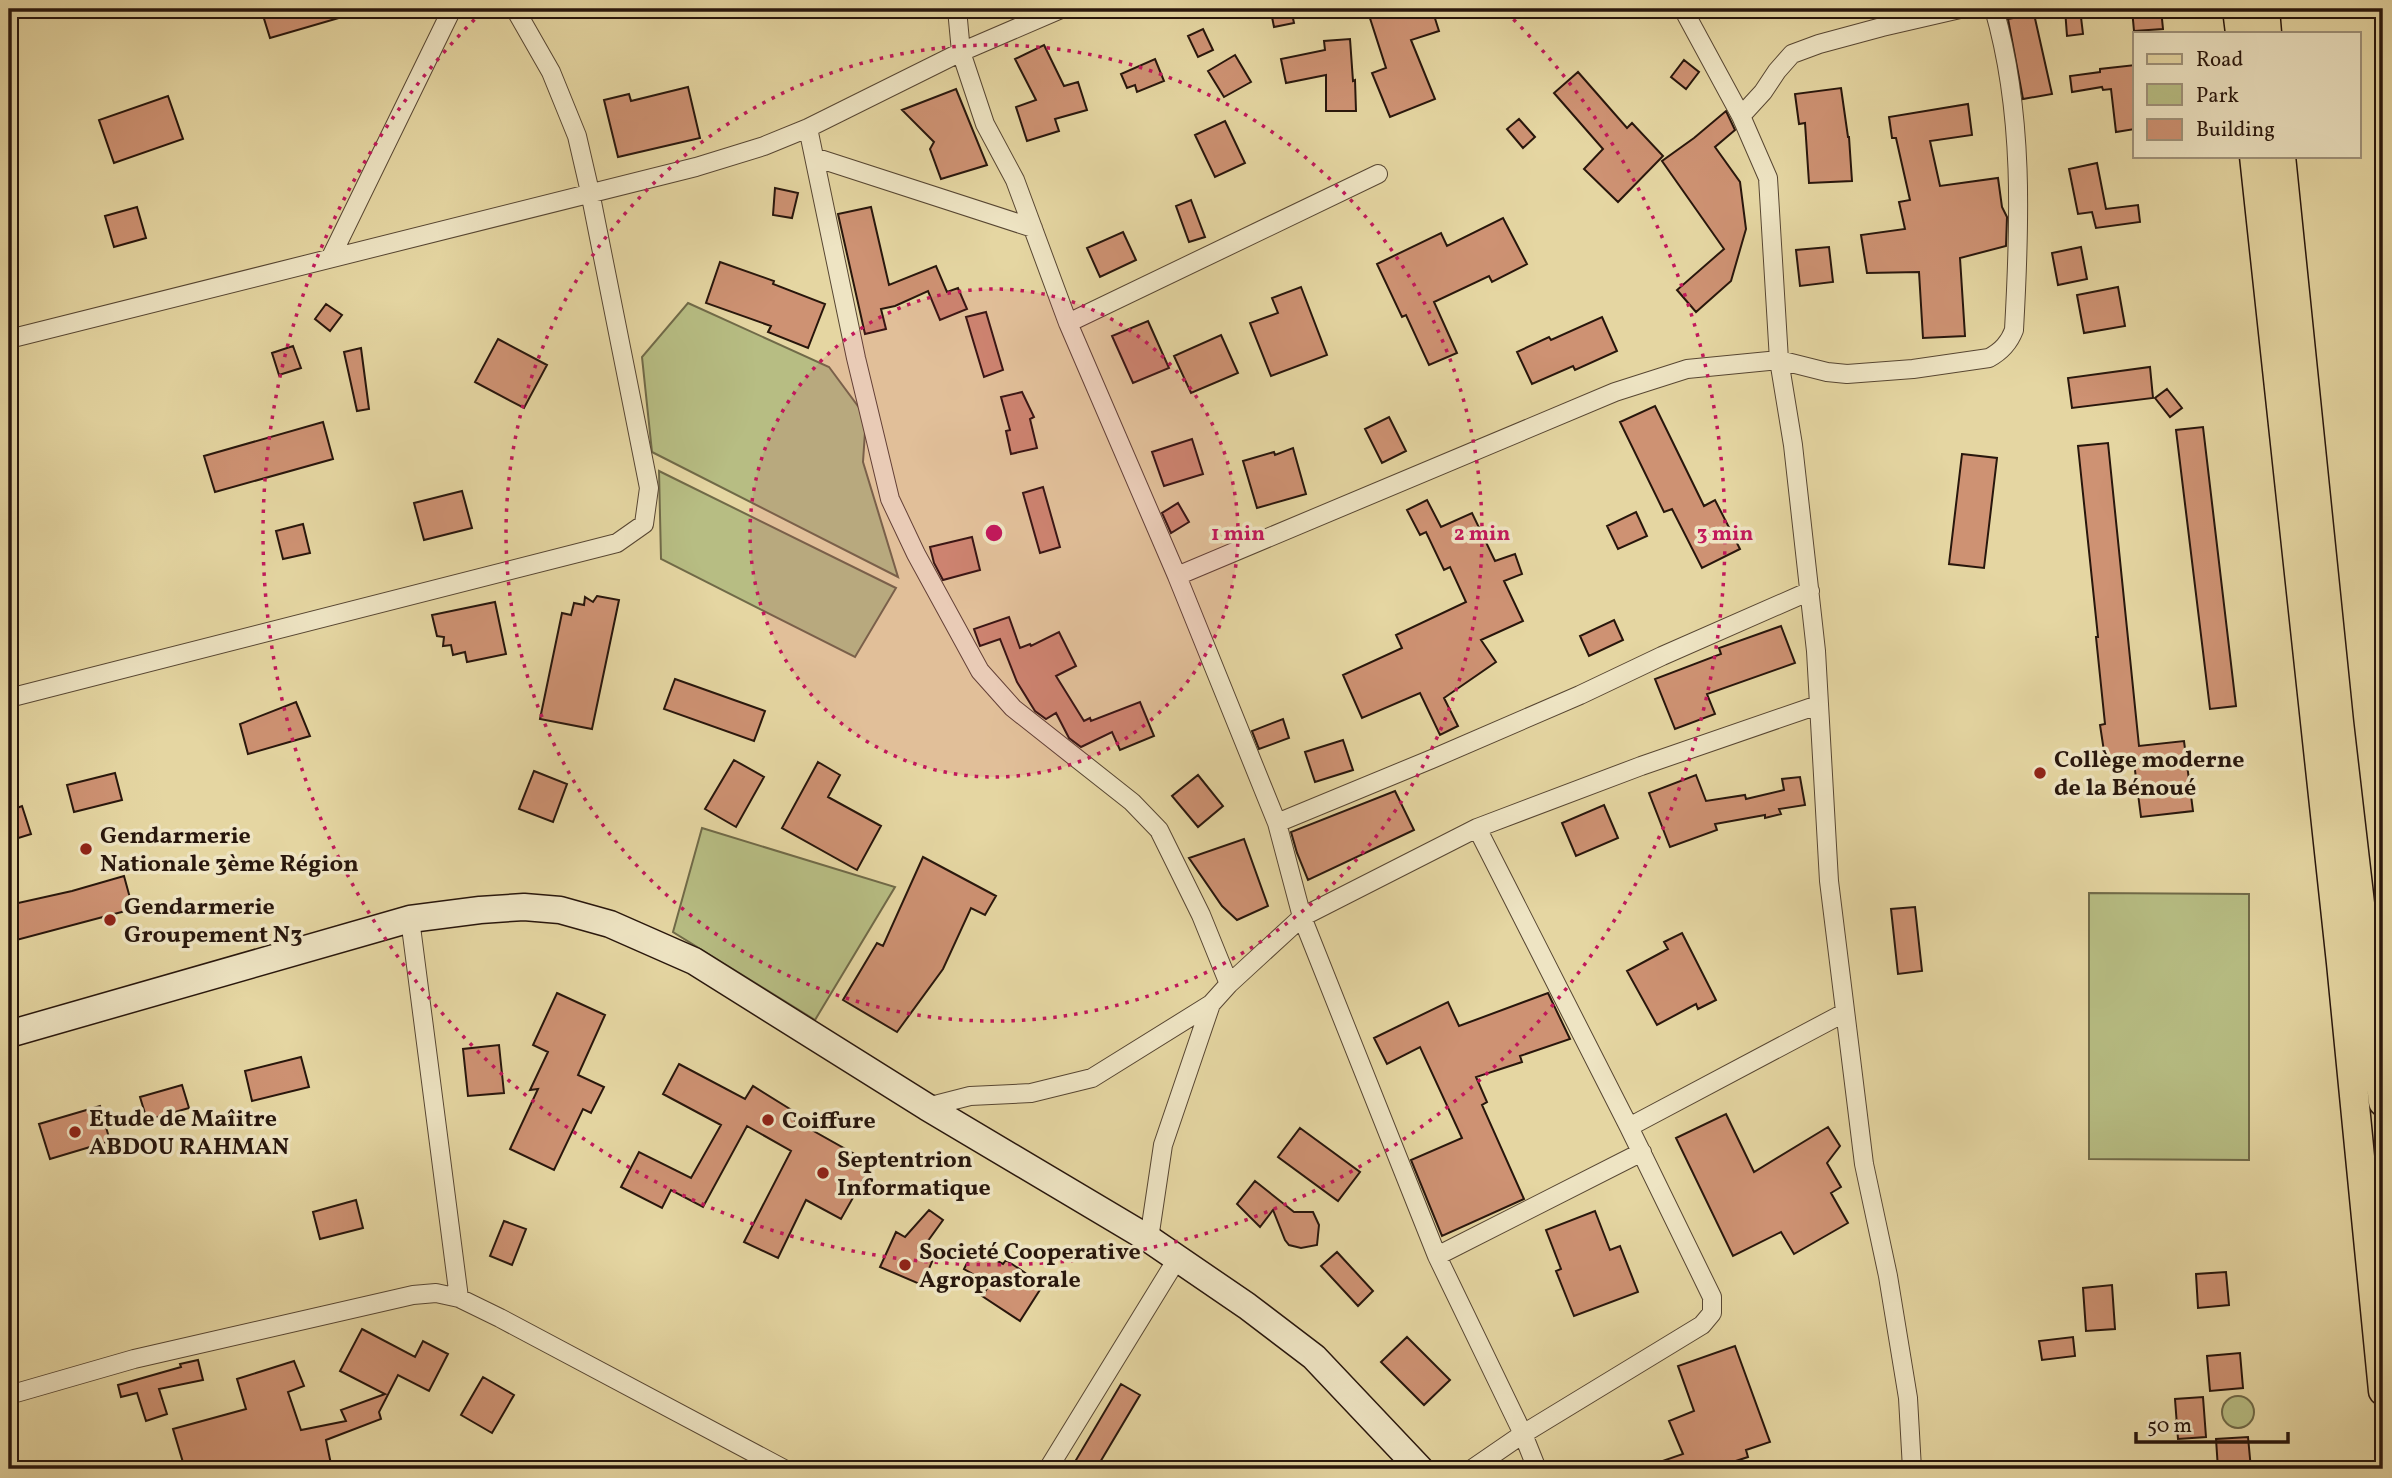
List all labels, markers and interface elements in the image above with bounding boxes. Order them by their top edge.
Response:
legend [2133,32,2360,158]
text: Road [2196,46,2243,75]
text: Park [2196,82,2239,111]
text: Building [2196,116,2275,145]
text: 1 min [1211,520,1265,549]
text: 2 min [1454,520,1510,549]
text: 3 min [1697,520,1753,549]
centre of rings [982,521,1006,545]
place label: Collège moderne de la Bénoué [2054,744,2244,806]
marker: Collège moderne de la Bénoué [2032,765,2048,781]
place label: Gendarmerie Nationale 3ème Région [100,820,359,882]
marker: Gendarmerie Nationale 3ème Région [78,841,94,857]
place label: Gendarmerie Groupement N3 [124,891,303,953]
marker: Gendarmerie Groupement N3 [102,912,118,928]
place label: Etude de Maîitre ABDOU RAHMAN [89,1103,289,1165]
place label: Coiffure [782,1105,876,1139]
marker: Coiffure [760,1112,776,1128]
marker: Etude de Maîitre ABDOU RAHMAN [67,1124,83,1140]
place label: Septentrion Informatique [837,1144,991,1206]
marker: Septentrion Informatique [815,1165,831,1181]
place label: Societé Cooperative Agropastorale [919,1236,1141,1298]
marker: Societé Cooperative Agropastorale [897,1257,913,1273]
scale bar [2136,1401,2289,1445]
text: 50 m [2147,1412,2192,1441]

